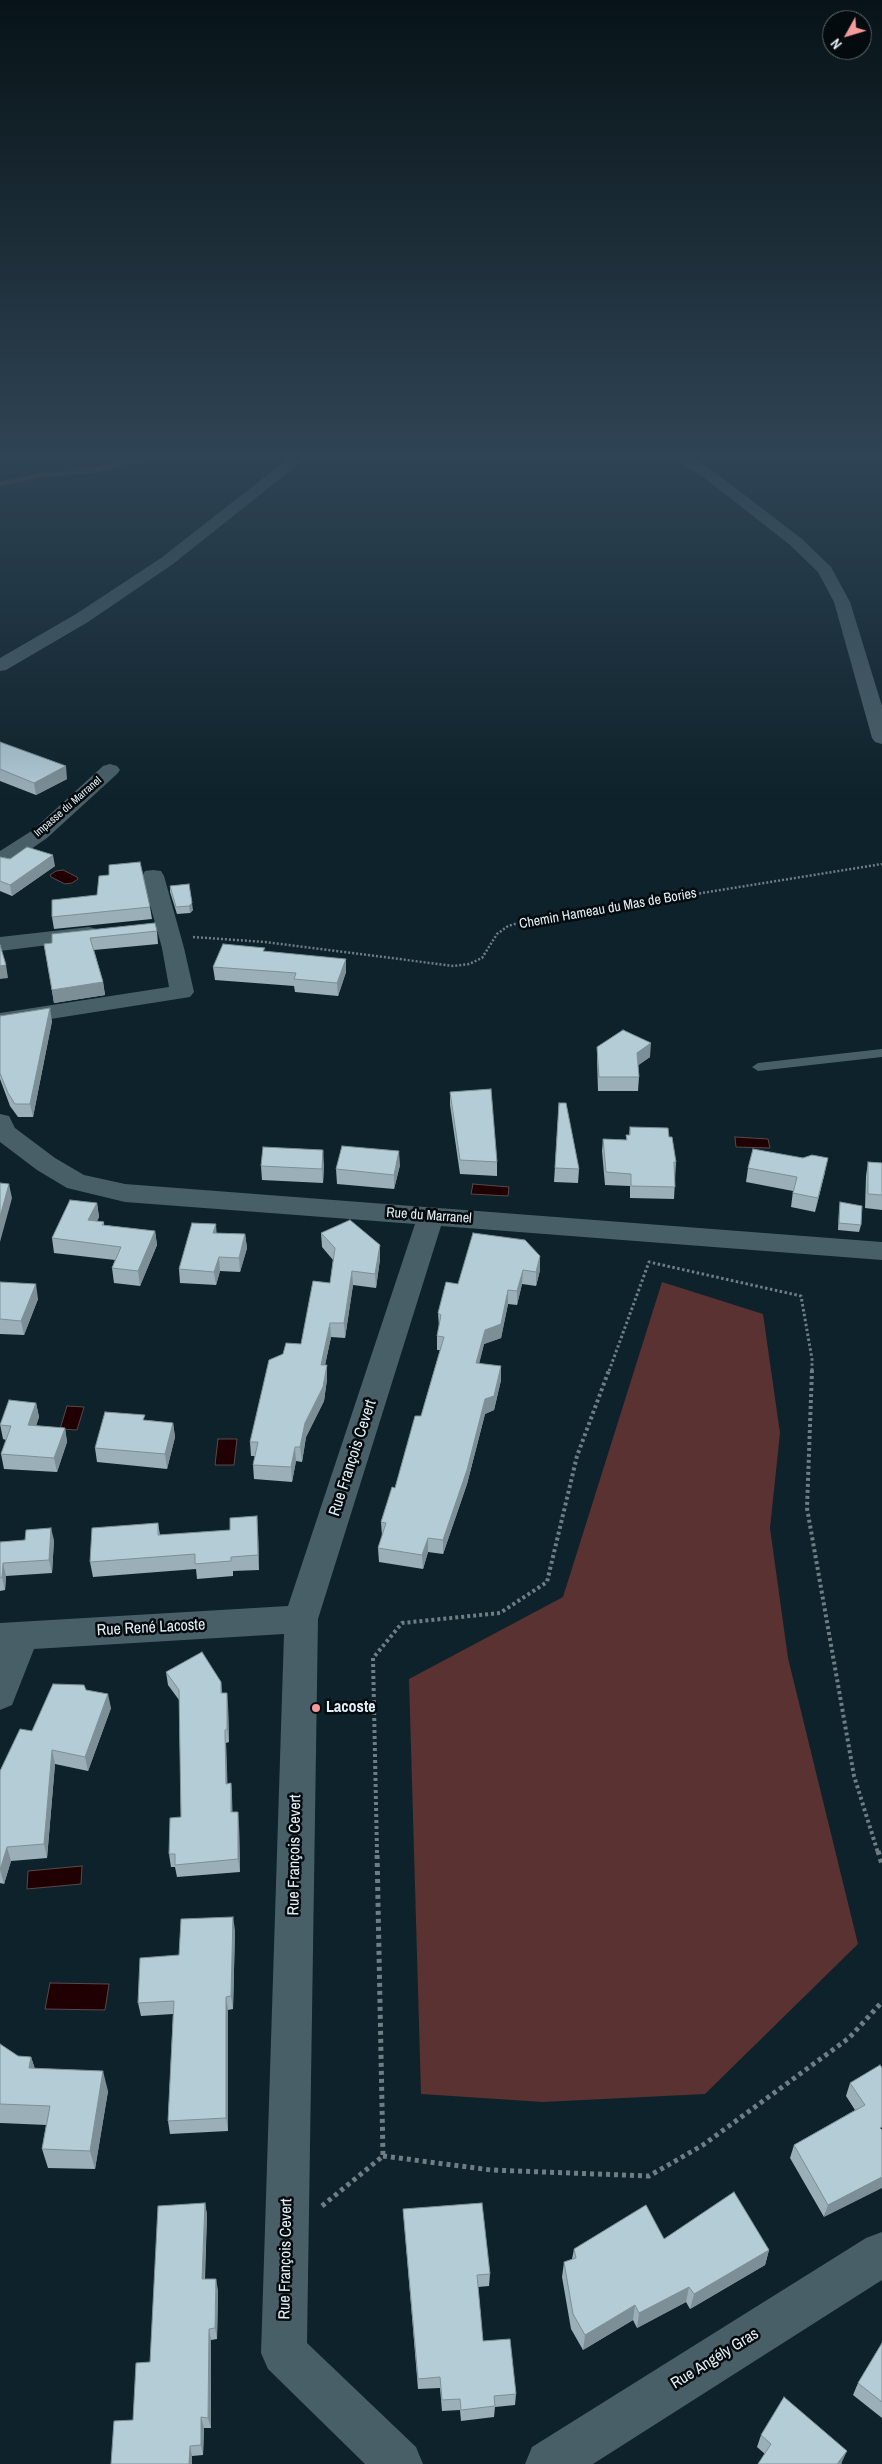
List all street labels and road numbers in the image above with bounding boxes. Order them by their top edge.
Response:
street label: Impasse du Marranel [32,774,104,840]
street label: Chemin Hameau du Mas de Bories [518,885,698,933]
street label: Rue du Marranel [386,1205,472,1227]
street label: Rue François Cevert [325,1397,381,1519]
street label: Rue René Lacoste [96,1616,206,1640]
street label: Rue François Cevert [284,1794,306,1916]
street label: Rue François Cevert [275,2198,297,2320]
street label: Rue Angély Gras [668,2324,762,2394]

